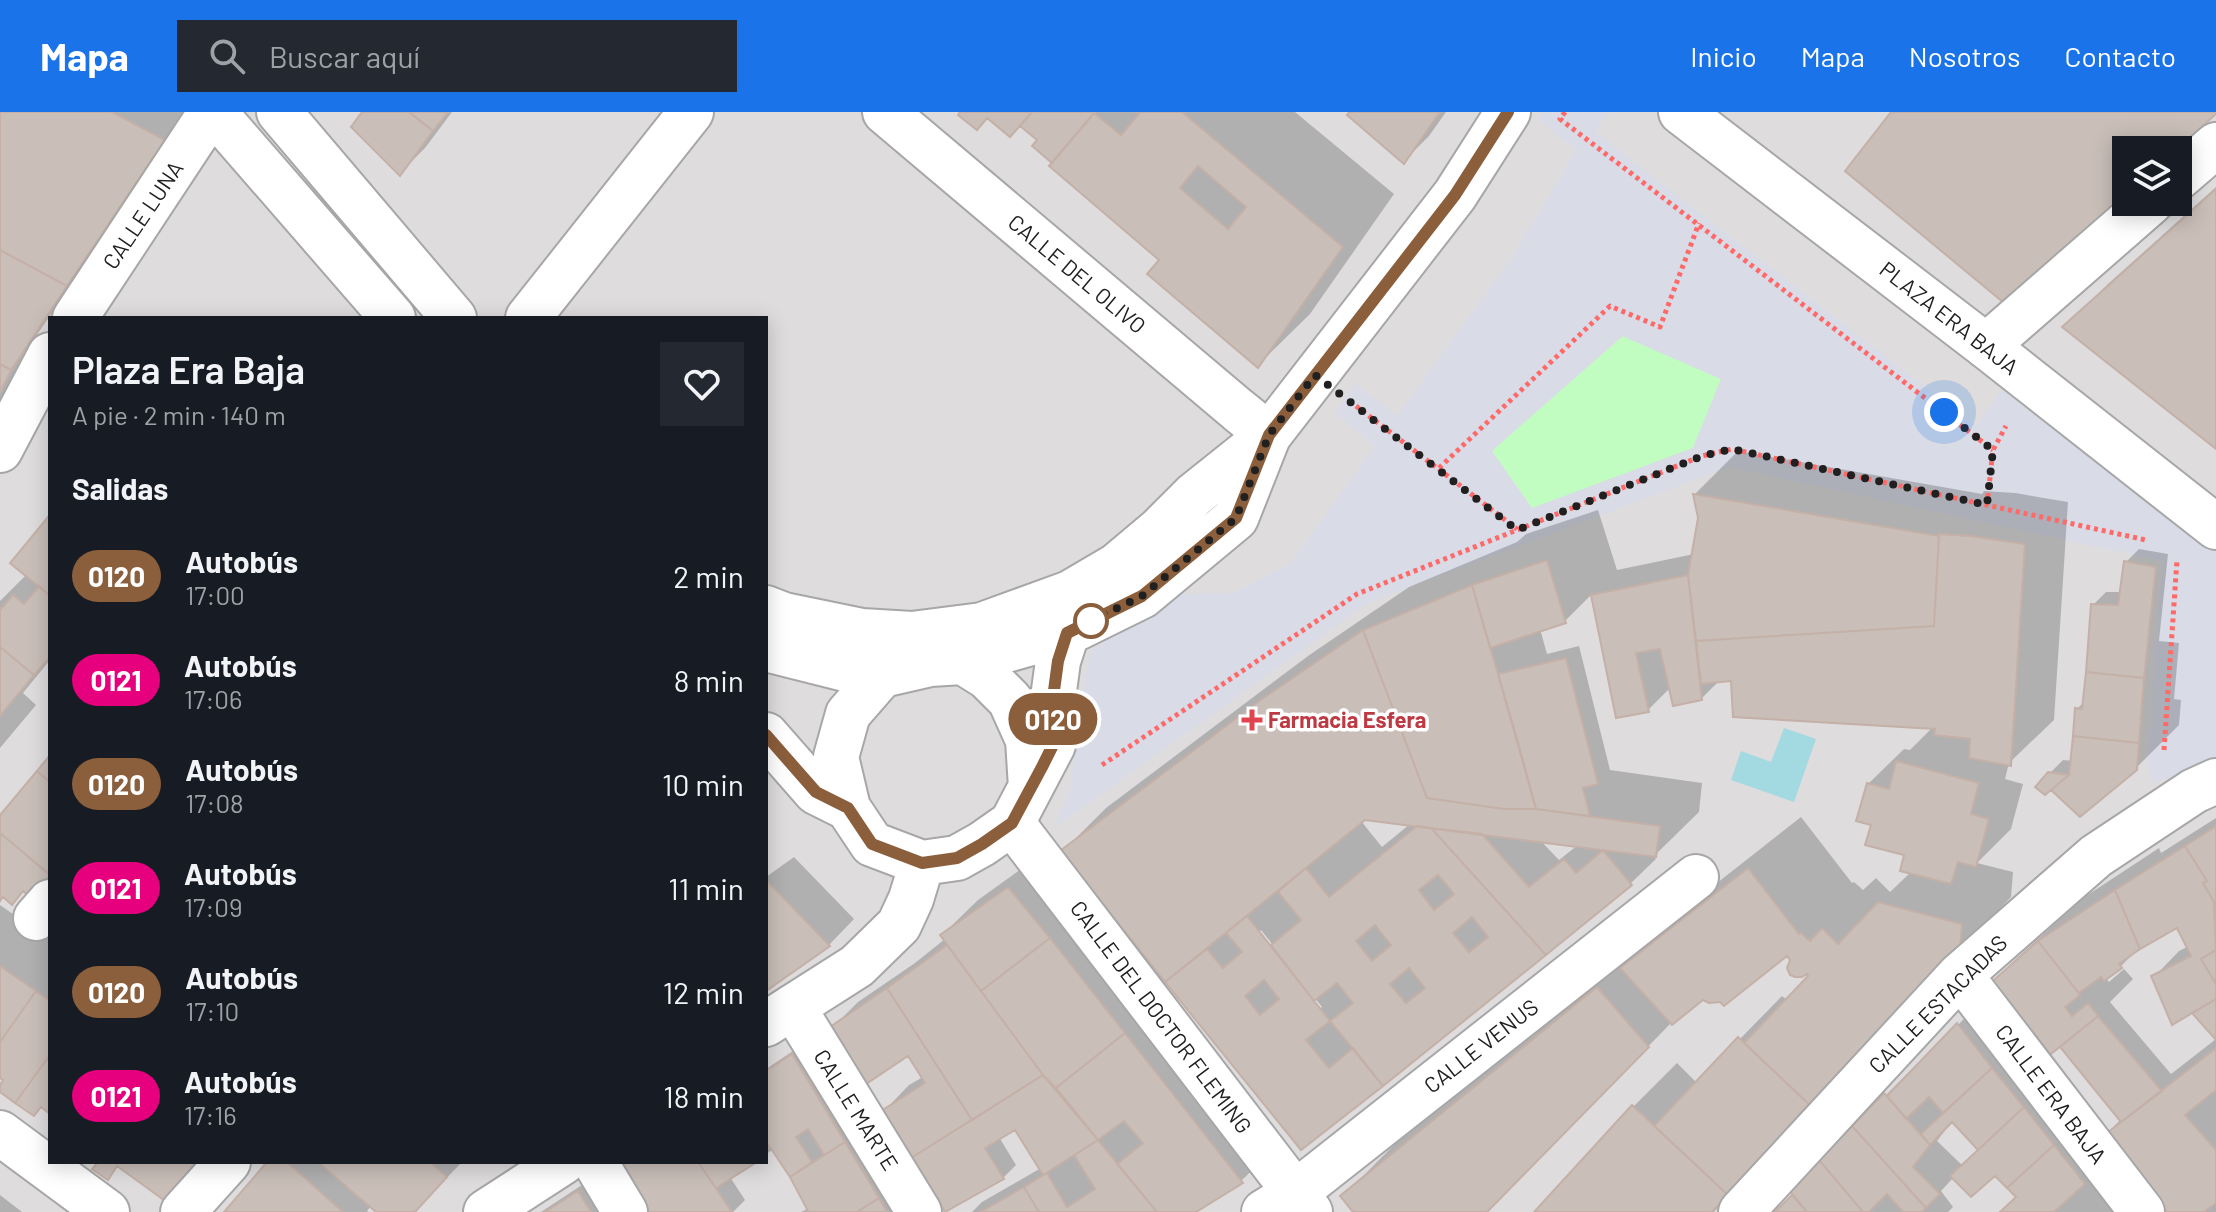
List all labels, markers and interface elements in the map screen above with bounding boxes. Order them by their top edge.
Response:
search box [177,20,737,92]
text: Mapa [40,33,129,79]
icon: search [205,34,249,78]
text: Buscar aquí [269,38,420,74]
text: Inicio [1690,39,1757,73]
text: Mapa [1801,39,1865,73]
text: Nosotros [1909,39,2021,73]
text: Contacto [2065,39,2176,73]
map controls [2112,136,2192,216]
button: layers [2112,136,2192,216]
street label: CALLE LUNA [97,156,188,273]
street label: CALLE DEL OLIVO [1004,208,1152,338]
street label: PLAZA ERA BAJA [1875,255,2024,379]
button: heart [660,342,744,426]
text: Plaza Era Baja [72,346,305,392]
your location [1924,392,1964,432]
text: A pie · 2 min · 140 m [72,399,286,430]
text: Salidas [72,470,168,506]
text: Autobús [185,543,298,579]
text: 2 min [673,558,744,594]
text: 0120 [88,559,145,593]
text: 17:00 [185,579,245,610]
unlabelled marker [1074,604,1108,638]
text: Autobús [184,647,297,683]
text: 8 min [674,662,744,698]
text: 0121 [91,663,142,697]
text: 17:06 [184,683,242,714]
line badge: 0120 [997,693,1109,745]
text: 0120 [1024,702,1082,736]
place label: Farmacia Esfera [1268,706,1426,732]
marker: Farmacia Esfera [1243,711,1261,729]
text: Autobús [185,751,298,787]
text: 10 min [662,766,744,802]
text: 0120 [88,767,145,801]
text: 17:08 [185,787,244,818]
text: Autobús [184,855,297,891]
text: 11 min [668,870,744,906]
text: 0121 [91,871,142,905]
text: 17:09 [184,891,242,922]
street label: CALLE DEL DOCTOR FLEMING [1066,895,1258,1138]
street label: CALLE ESTACADAS [1863,929,2012,1078]
text: Autobús [185,959,298,995]
text: 12 min [663,974,744,1010]
text: 0120 [88,975,145,1009]
street label: CALLE VENUS [1418,993,1542,1098]
text: 17:10 [185,995,239,1026]
street label: CALLE ERA BAJA [1991,1019,2113,1168]
street label: CALLE MARTE [809,1044,904,1175]
text: Autobús [184,1063,297,1099]
text: 18 min [663,1078,744,1114]
text: 0121 [91,1079,142,1113]
text: 17:16 [184,1099,237,1130]

